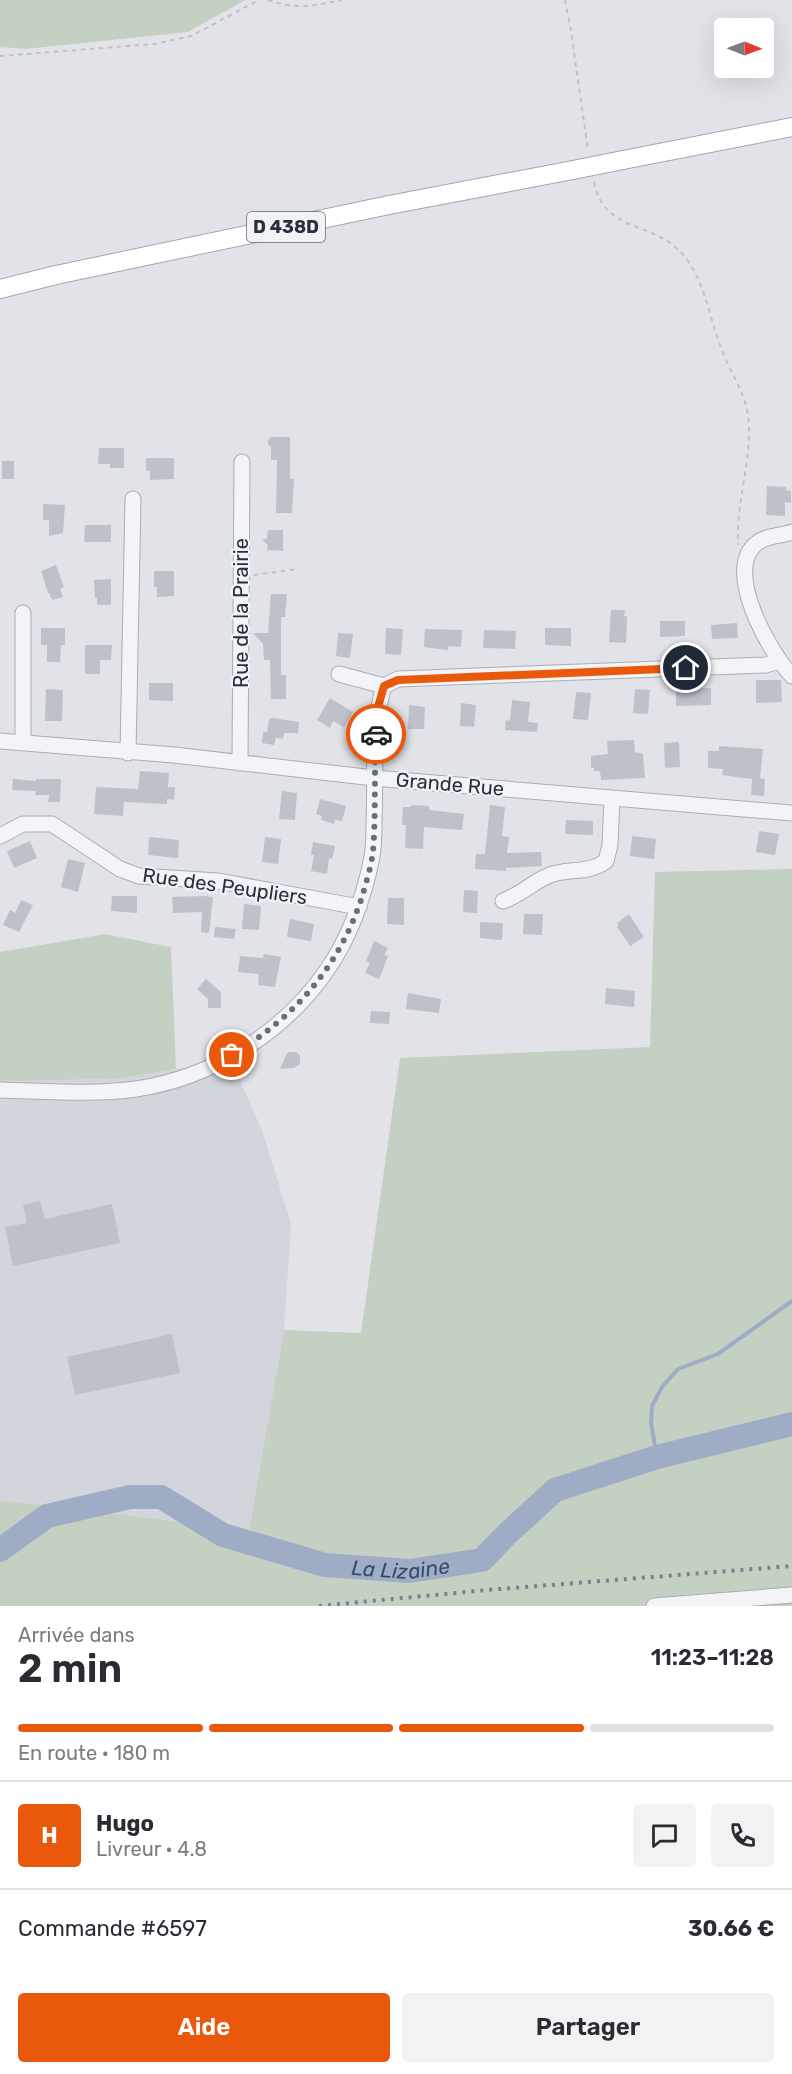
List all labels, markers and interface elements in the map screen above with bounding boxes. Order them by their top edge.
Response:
north arrow [714,18,774,78]
map controls [714,18,774,78]
road number: D 438D [247,212,325,242]
street label: Rue de la Prairie [229,538,253,688]
pin [660,642,711,693]
icon: home [669,651,702,684]
courier [346,704,406,764]
icon: car [360,718,393,751]
street label: Grande Rue [395,767,505,801]
street label: Rue des Peupliers [141,863,309,909]
pin [206,1029,257,1080]
icon: bag [215,1038,248,1071]
water label: La Lizaine [351,1553,452,1584]
text: Arrivée dans [18,1623,135,1647]
text: 11:23–11:28 [651,1644,774,1671]
text: 2 min [18,1646,122,1692]
text: En route · 180 m [18,1741,170,1765]
button: chat [633,1804,696,1867]
button: phone [711,1804,774,1867]
text: Hugo [96,1810,154,1837]
text: H [41,1822,58,1849]
text: Livreur · 4.8 [96,1837,207,1861]
text: Commande #6597 [18,1915,207,1942]
text: 30.66 € [688,1915,774,1942]
button: Aide [18,1993,390,2062]
button: Partager [402,1993,774,2062]

